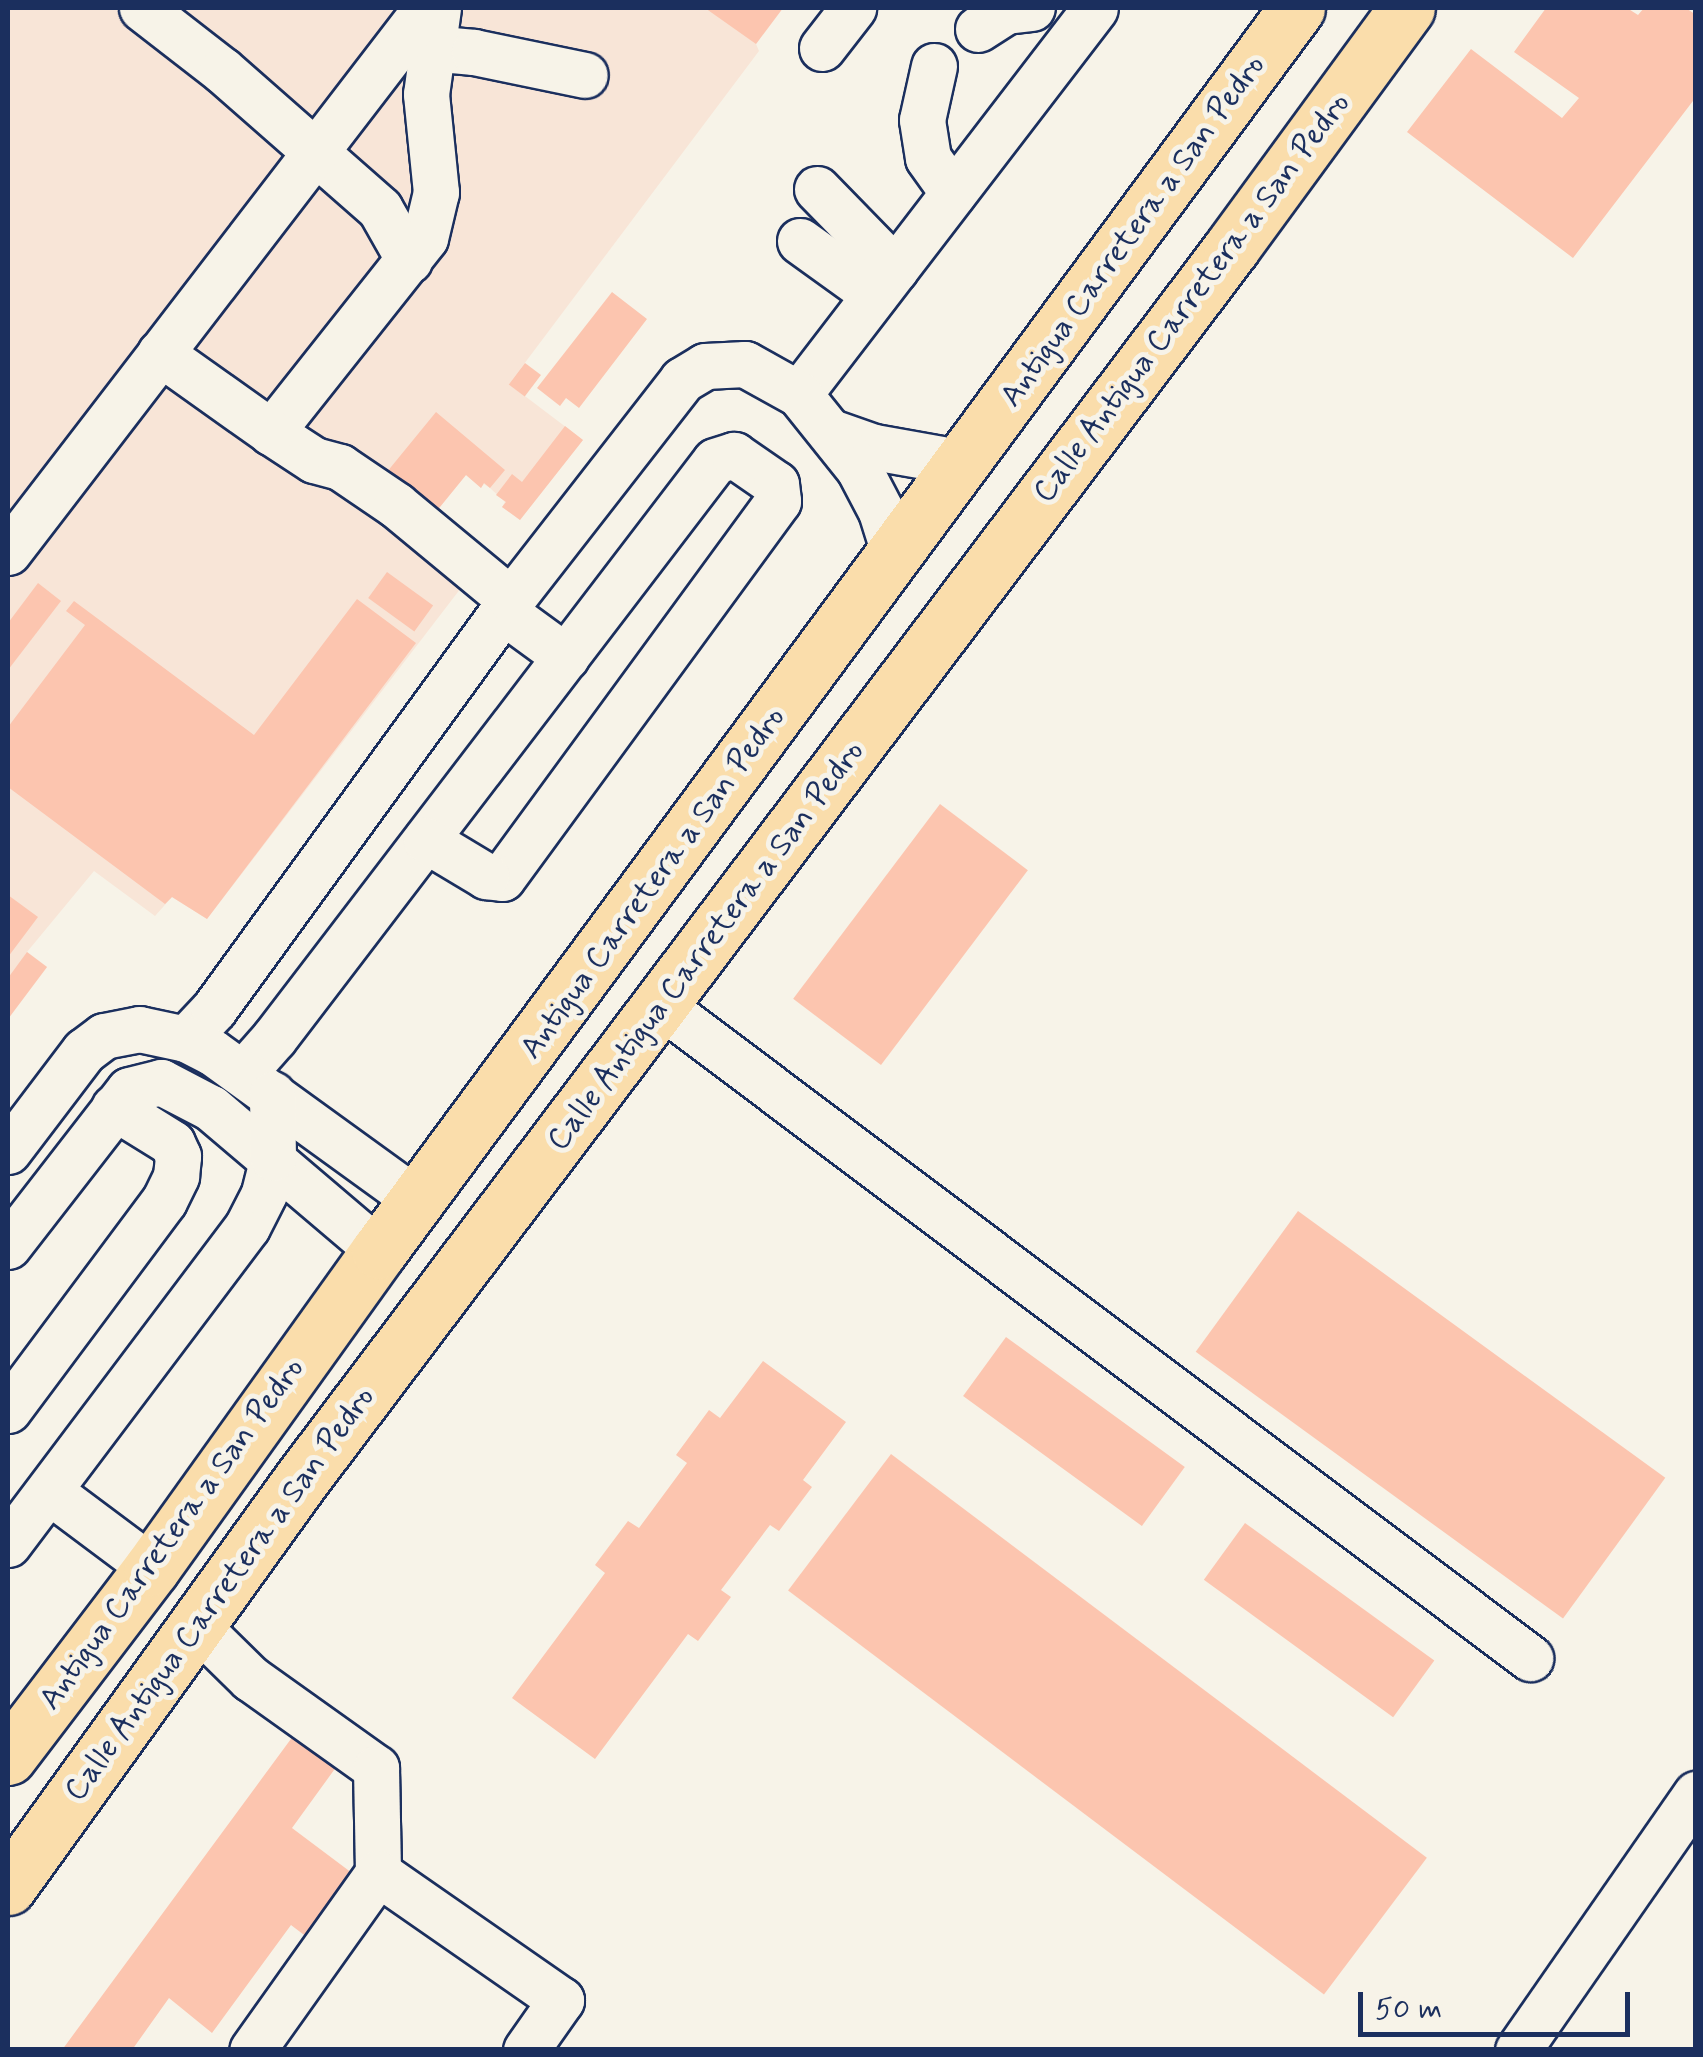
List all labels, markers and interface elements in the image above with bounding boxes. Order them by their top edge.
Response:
street label: Antigua Carretera a San Pedro [993,49,1273,413]
street label: Calle Antigua Carretera a San Pedro [1026,87,1358,509]
street label: Antigua Carretera a San Pedro [513,701,793,1065]
street label: Calle Antigua Carretera a San Pedro [540,735,872,1157]
street label: Antigua Carretera a San Pedro [32,1352,312,1716]
street label: Calle Antigua Carretera a San Pedro [57,1380,383,1808]
scale bar [1363,1972,1636,2034]
text: 50 m [1375,1990,1442,2029]

